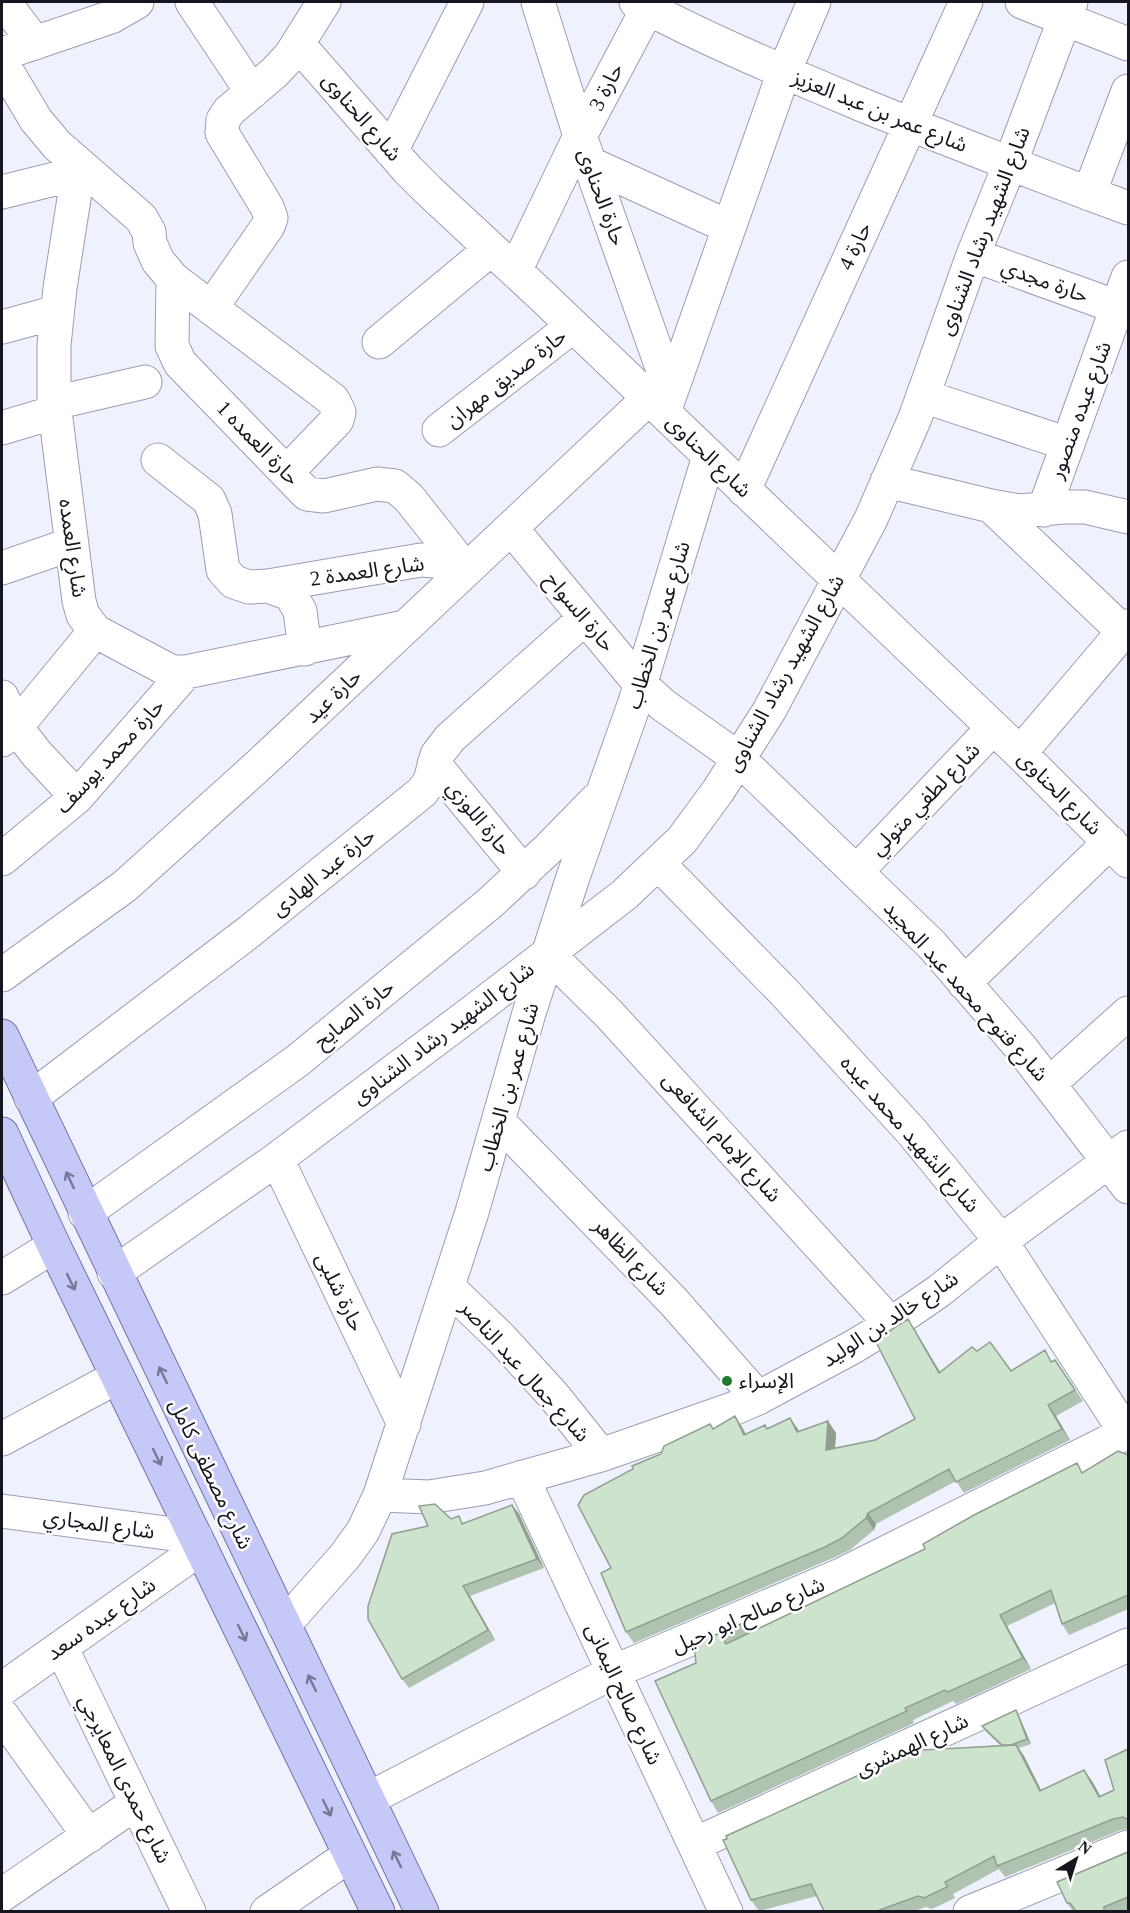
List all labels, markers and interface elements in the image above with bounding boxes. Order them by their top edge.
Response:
street label: حارة 3 [584,59,628,115]
street label: شارع عمر بن عبد العزيز [787,65,971,160]
street label: شارع الحناوى [315,68,407,168]
street label: شارع الشهيد رشاد الشناوى [933,123,1038,340]
street label: حارة الحناوى [573,145,631,249]
street label: حارة 4 [834,218,876,274]
street label: حارة مجدي [997,254,1092,311]
street label: حارة صديق مهران [441,323,572,433]
street label: شارع عبده منصور [1044,338,1119,484]
street label: حارة العمده 1 [212,396,304,490]
street label: شارع الحناوى [659,410,756,505]
street label: شارع العمده [51,497,92,599]
street label: شارع عمر بن الخطاب [621,538,698,713]
street label: شارع العمدة 2 [308,551,426,594]
street label: حارة السواح [538,568,620,658]
street label: شارع الشهيد رشاد الشناوى [721,570,852,777]
street label: حارة عيد [300,664,366,728]
street label: حارة محمد يوسف [51,694,169,818]
street label: شارع لطفي متولي [865,738,988,863]
street label: شارع الحناوى [1011,746,1107,842]
street label: حارة اللوزي [439,776,516,863]
street label: حارة عبد الهادى [266,823,380,921]
street label: شارع فتوح محمد عبد المجيد [877,896,1053,1088]
street label: شارع الشهيد رشاد الشناوى [347,957,540,1112]
street label: حارة الصايح [309,975,401,1056]
street label: شارع عمر بن الخطاب [472,1000,546,1175]
street label: شارع الشهيد محمد عبده [833,1051,985,1219]
street label: شارع الإمام الشافعى [655,1067,787,1209]
one-way arrow [63,1172,75,1190]
street label: شارع الظاهر [585,1213,674,1303]
street label: حارة شلبى [311,1249,369,1335]
street label: شارع خالد بن الوليد [817,1266,964,1375]
one-way arrow [66,1273,78,1291]
street label: شارع جمال عبد الناصر [452,1295,595,1449]
one-way arrow [157,1367,169,1385]
place label: الإسراء [739,1369,794,1394]
marker: الإسراء [720,1374,734,1388]
street label: شارع مصطفى كامل [162,1395,258,1554]
one-way arrow [151,1448,163,1466]
street label: شارع المجاري [41,1504,156,1548]
street label: شارع صالح ابو رحيل [668,1572,829,1661]
street label: شارع عبده سعد [42,1573,162,1668]
street label: شارع صالح اليمانى [578,1619,667,1770]
one-way arrow [237,1623,249,1641]
one-way arrow [305,1675,317,1693]
street label: شارع حمدى المعايرجي [70,1691,176,1869]
street label: شارع الهمشرى [852,1708,973,1784]
one-way arrow [322,1799,334,1817]
north arrow [1046,1829,1106,1889]
text: N [1075,1837,1095,1858]
one-way arrow [390,1850,402,1868]

